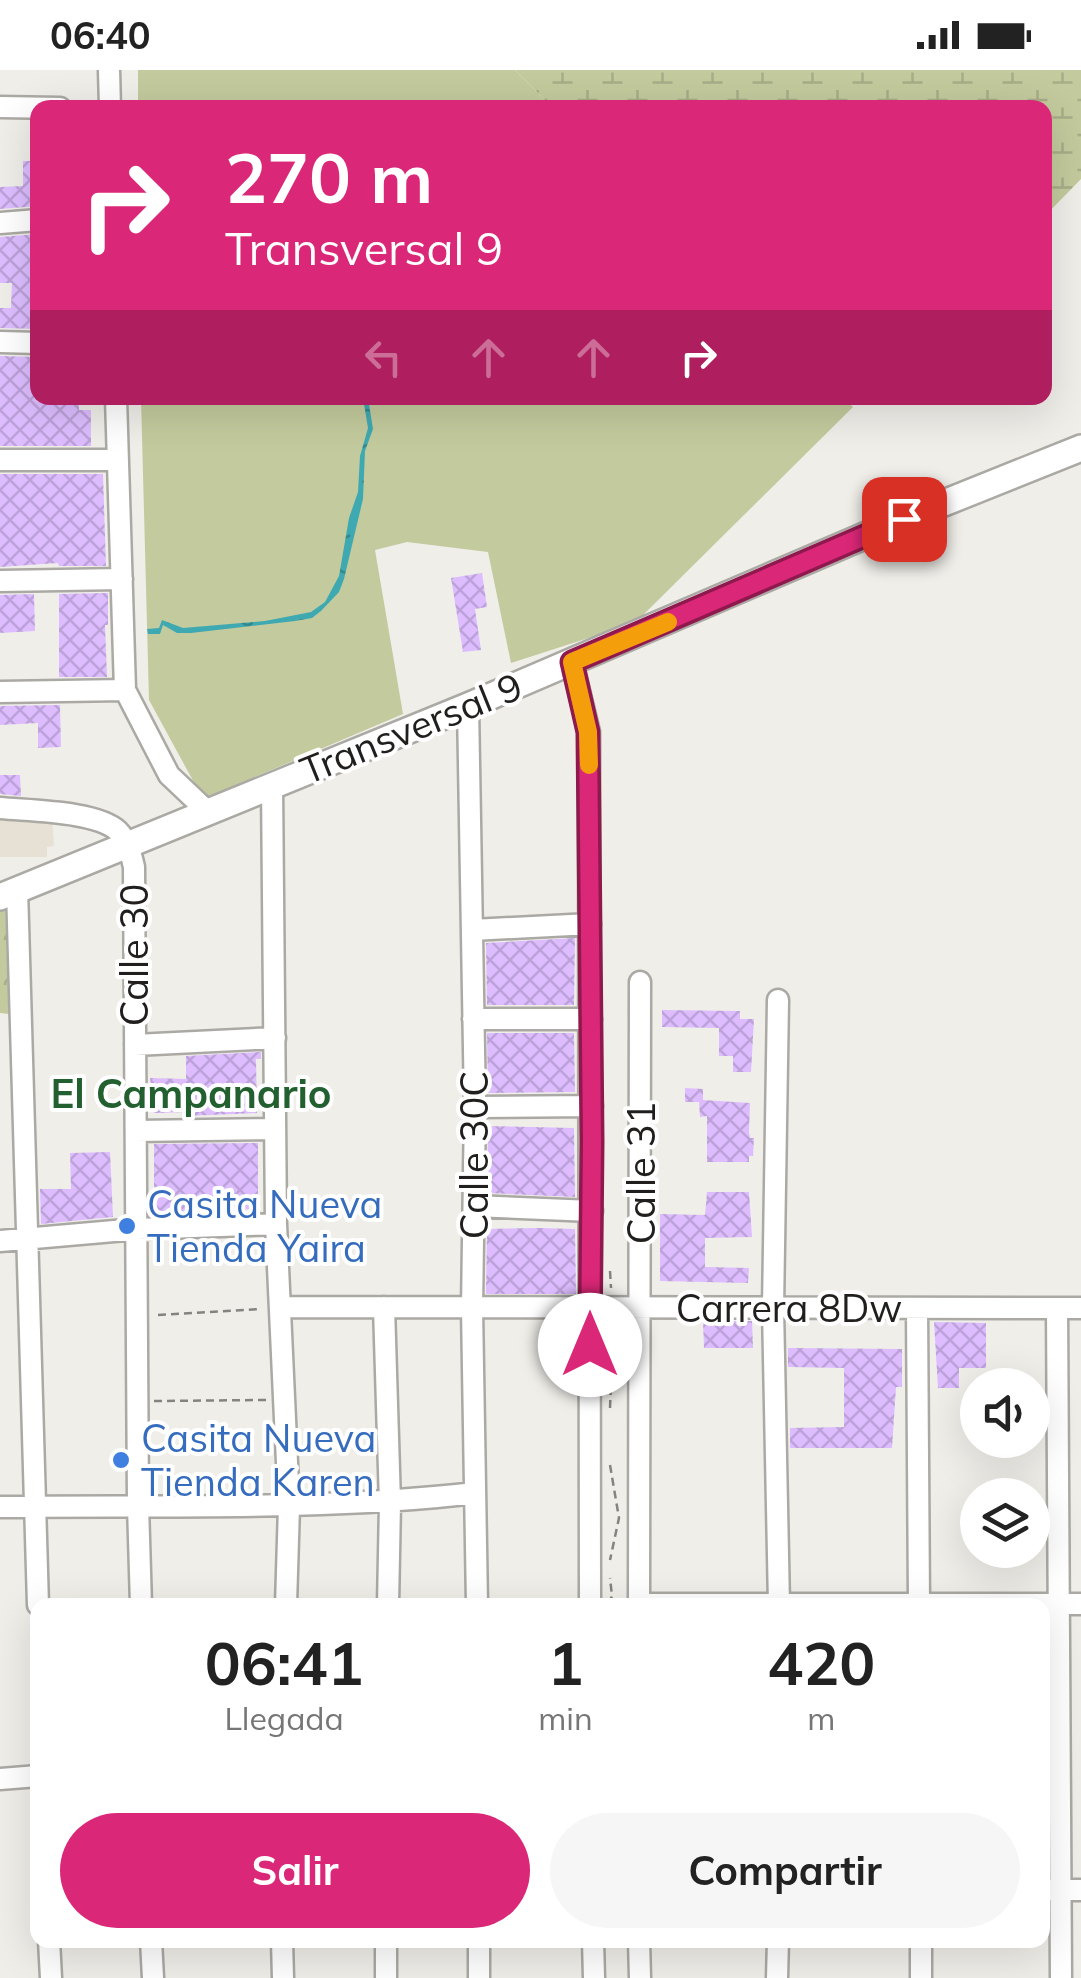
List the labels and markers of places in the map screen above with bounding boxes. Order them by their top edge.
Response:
pin [862,477,947,562]
place label: Casita Nueva Tienda Yaira [147,1180,382,1272]
marker: Casita Nueva Tienda Yaira [116,1215,138,1237]
place label: Casita Nueva Tienda Karen [141,1414,376,1506]
marker: Casita Nueva Tienda Karen [110,1449,132,1471]

